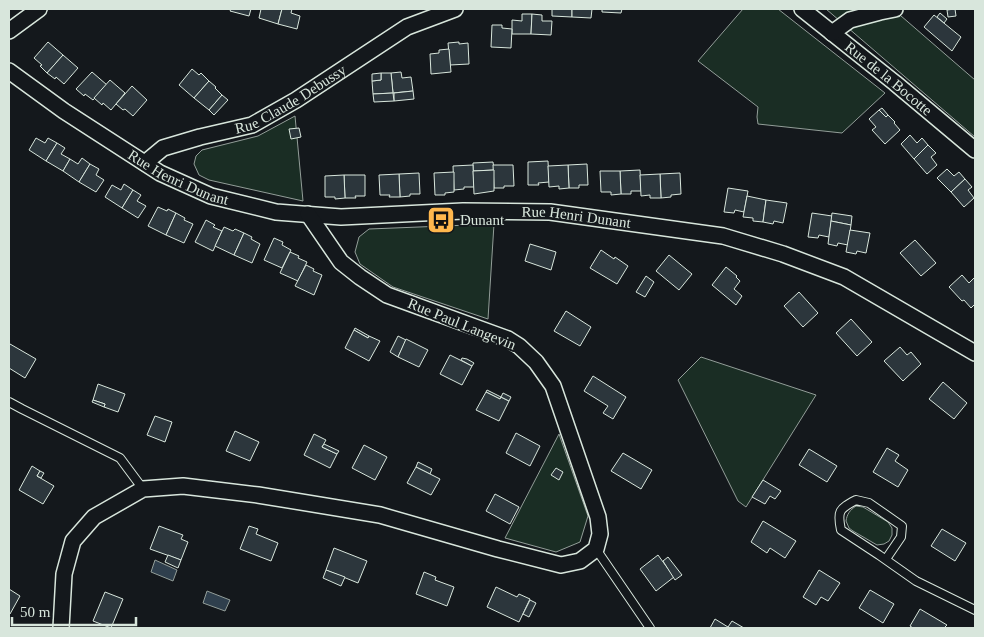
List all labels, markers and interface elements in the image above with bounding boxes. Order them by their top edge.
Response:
street label: Rue de la Bocotte [842,38,935,119]
street label: Rue Claude Debussy [233,61,349,137]
street label: Rue Henri Dunant [125,147,231,208]
street label: Rue Henri Dunant [521,204,633,231]
bus stop icon: Dunant [426,205,456,235]
place label: Dunant [460,212,505,228]
street label: Rue Paul Langevin [406,295,519,353]
scale bar [12,594,136,626]
text: 50 m [20,604,51,620]

